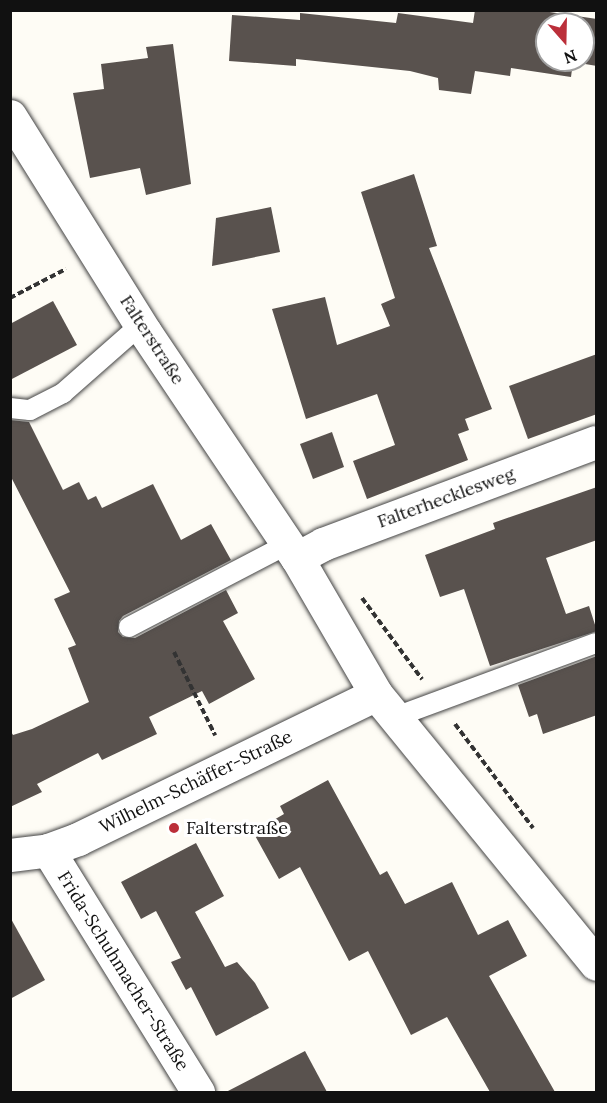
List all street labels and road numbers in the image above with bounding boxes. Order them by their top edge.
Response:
street label: Falterstraße [115,291,189,389]
street label: Falterhecklesweg [374,463,518,533]
street label: Wilhelm-Schäffer-Straße [96,726,296,838]
street label: Frida-Schuhmacher-Straße [53,867,193,1075]

